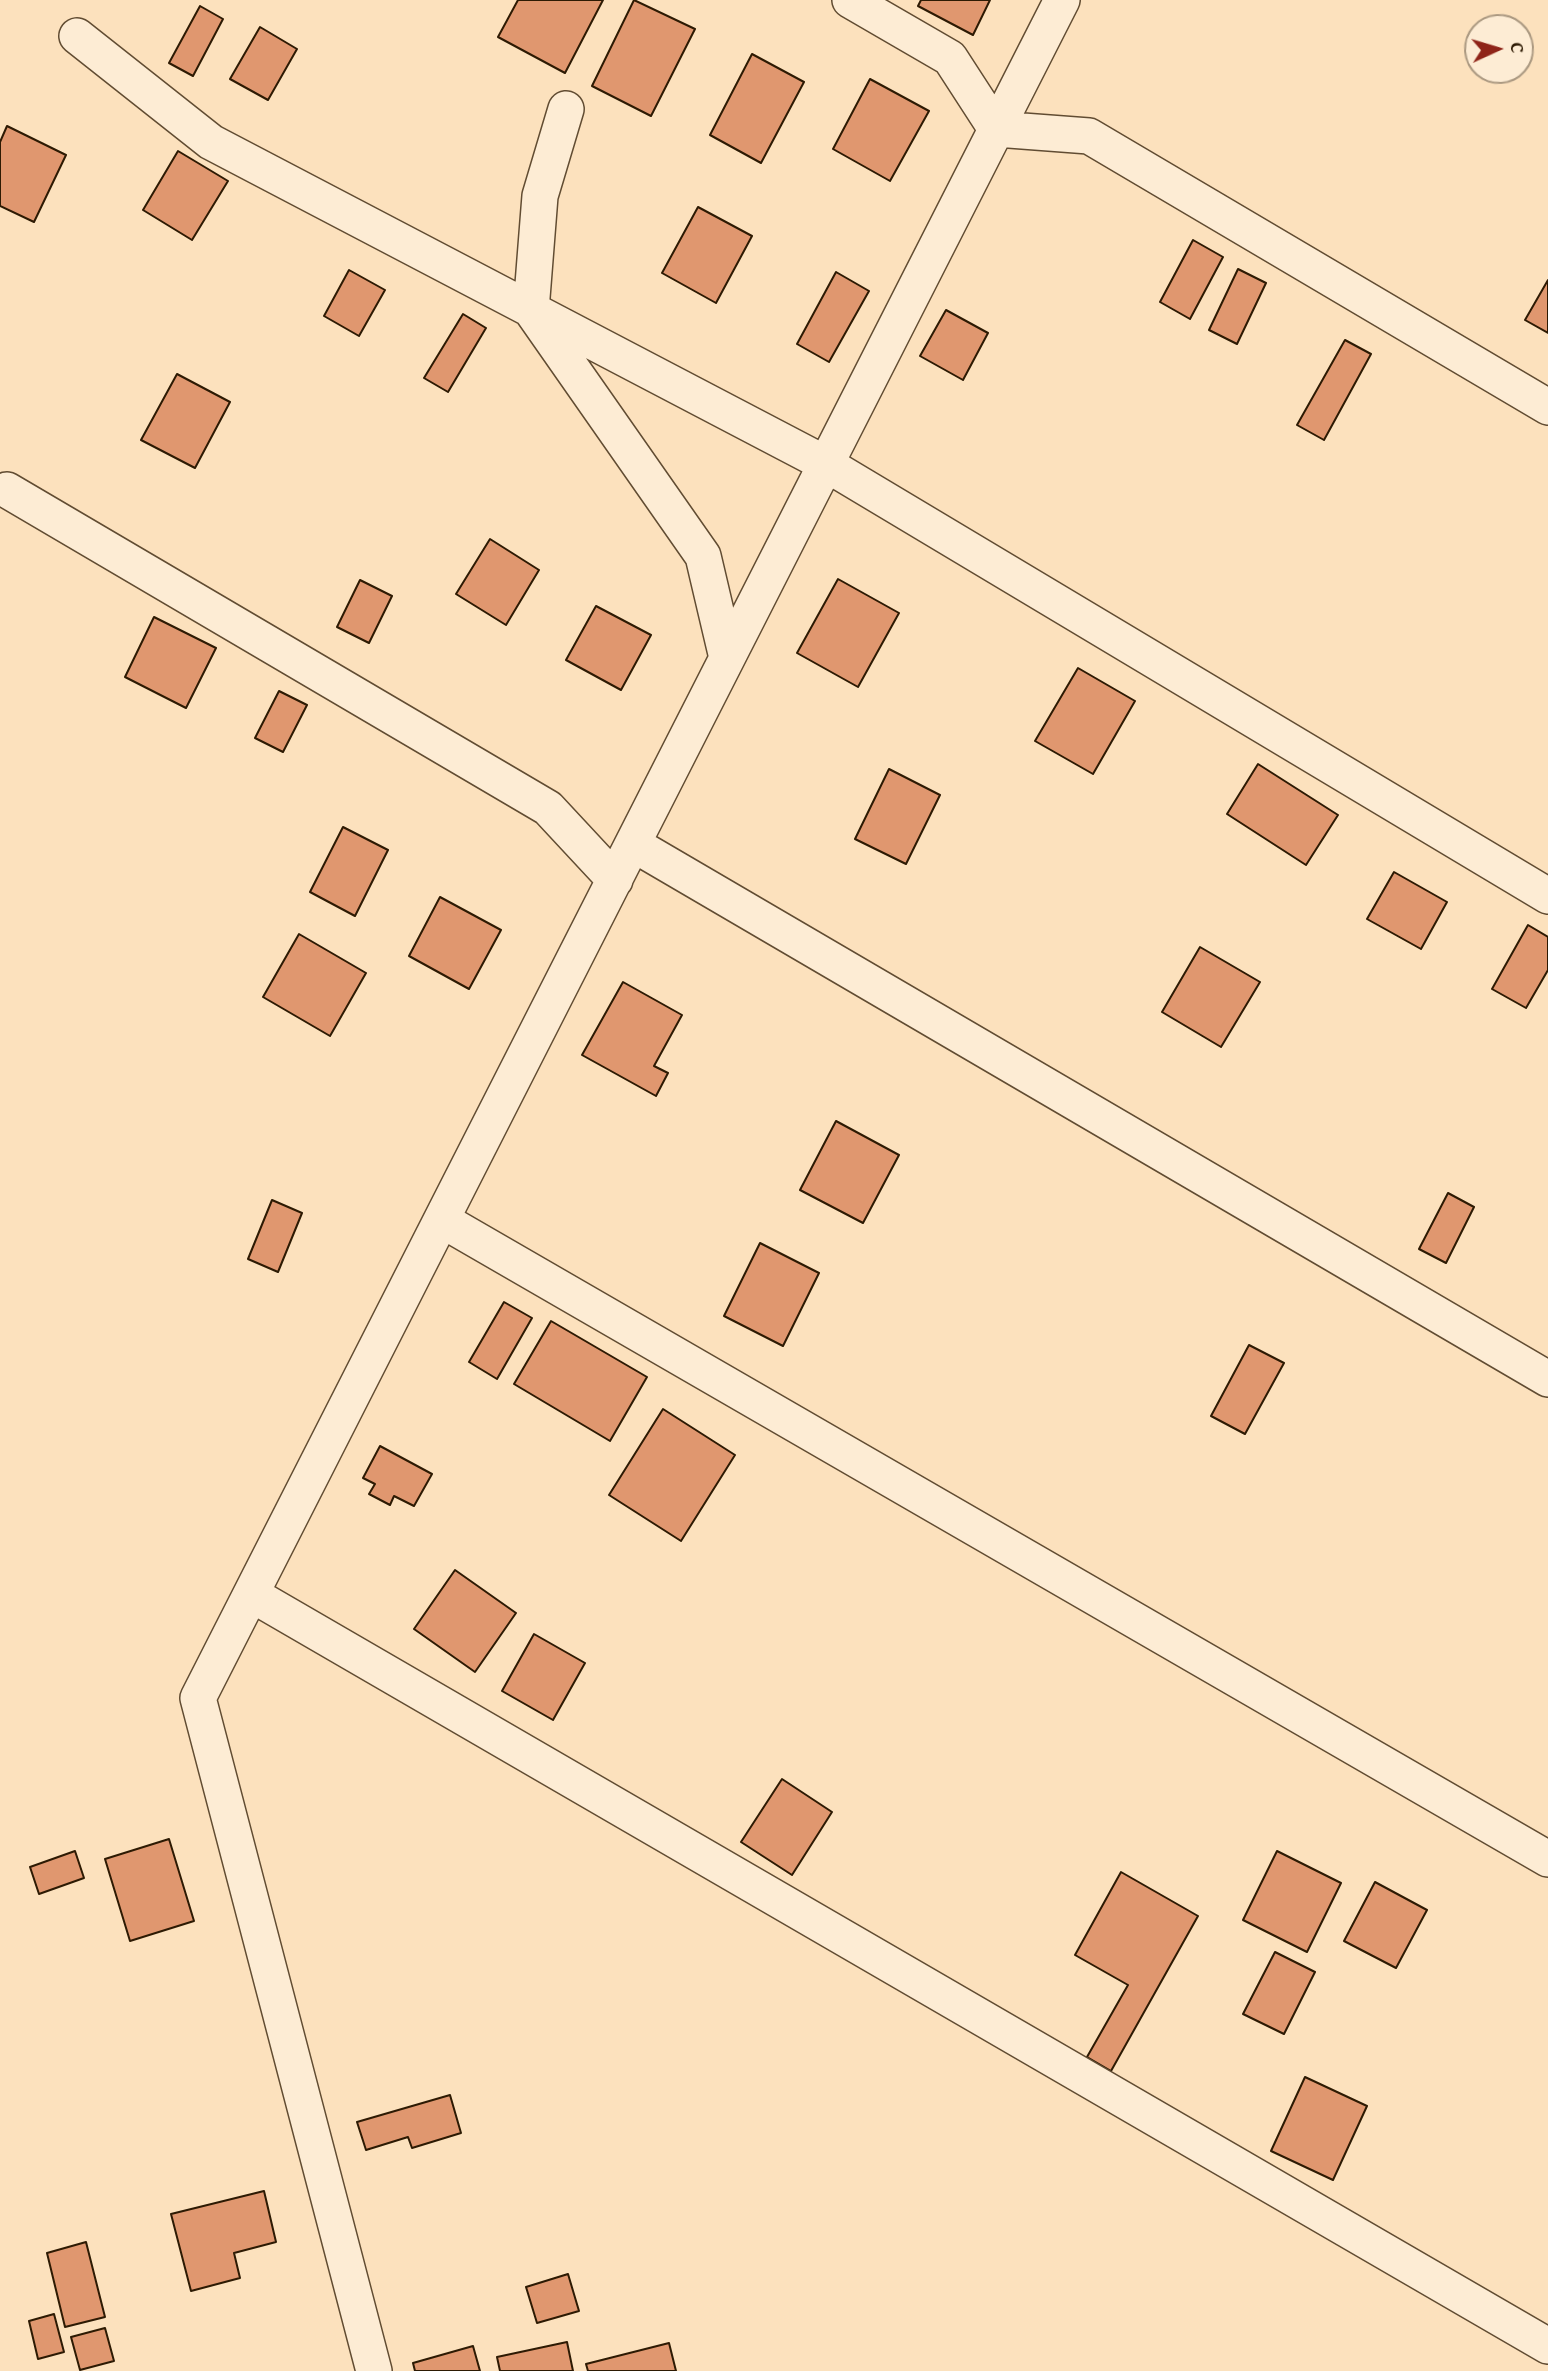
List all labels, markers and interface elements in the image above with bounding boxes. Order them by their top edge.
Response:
north arrow [1464,14,1534,84]
text: С [1504,41,1532,54]

